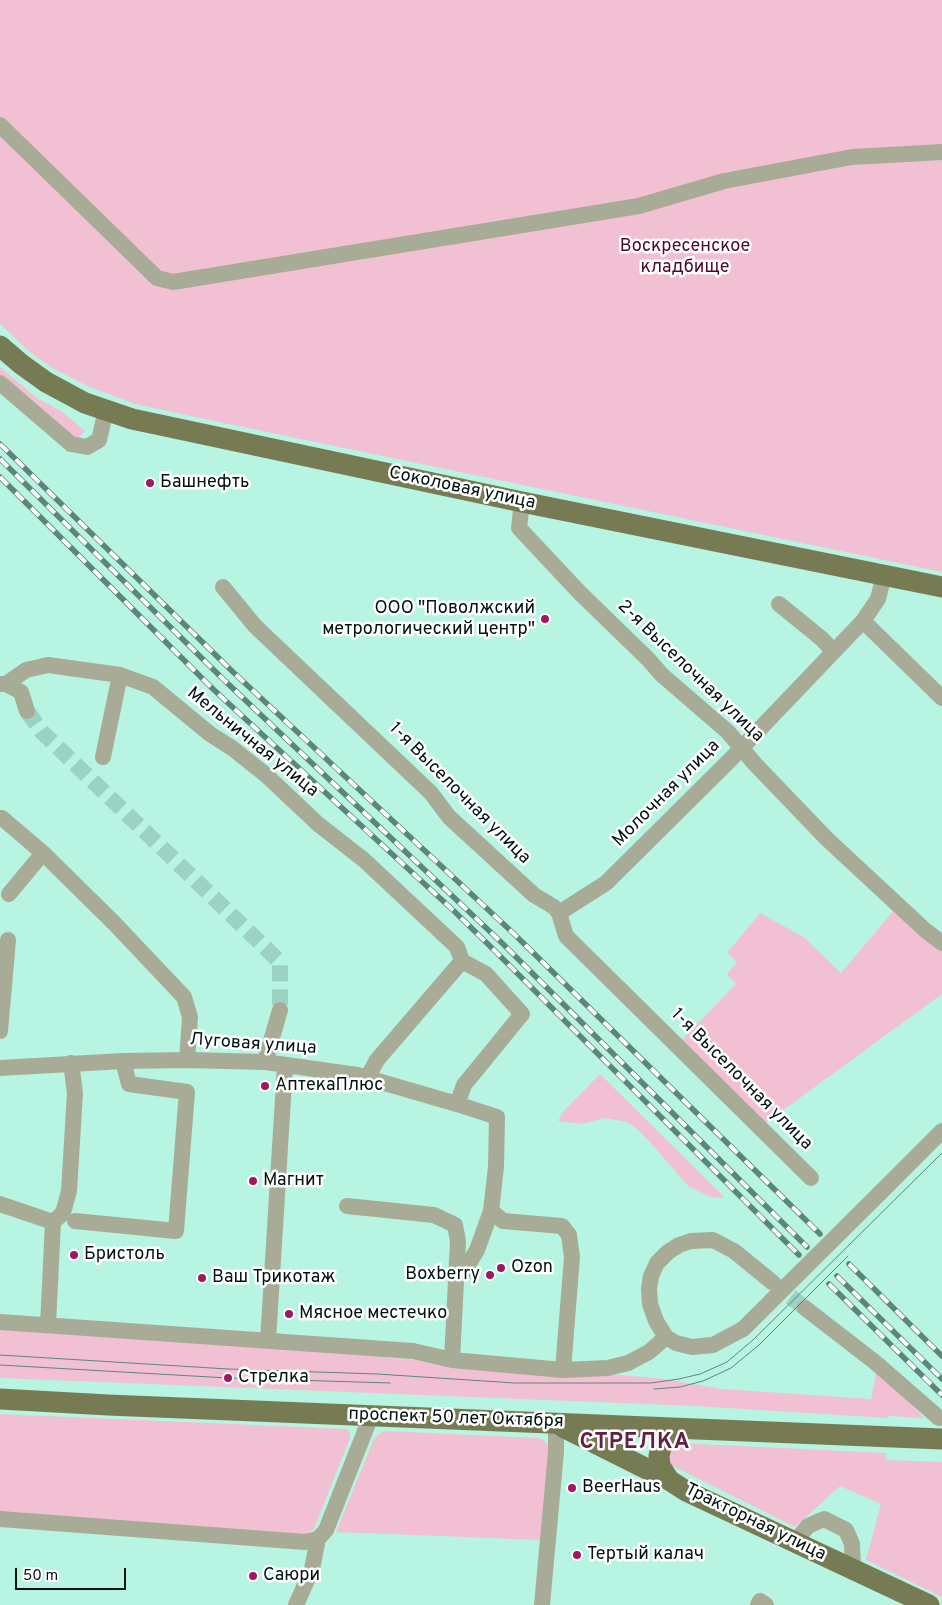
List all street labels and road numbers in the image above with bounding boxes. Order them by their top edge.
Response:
street label: Соколовая улица [387,463,537,515]
street label: 2-я Выселочная улица [612,596,768,748]
street label: Мельничная улица [182,683,322,803]
street label: 1-я Выселочная улица [384,719,534,869]
street label: Молочная улица [609,736,725,852]
street label: 1-я Выселочная улица [666,1005,816,1155]
street label: Луговая улица [189,1030,317,1060]
street label: проспект 50 лет Октября [348,1404,564,1434]
street label: Тракторная улица [681,1480,829,1566]

